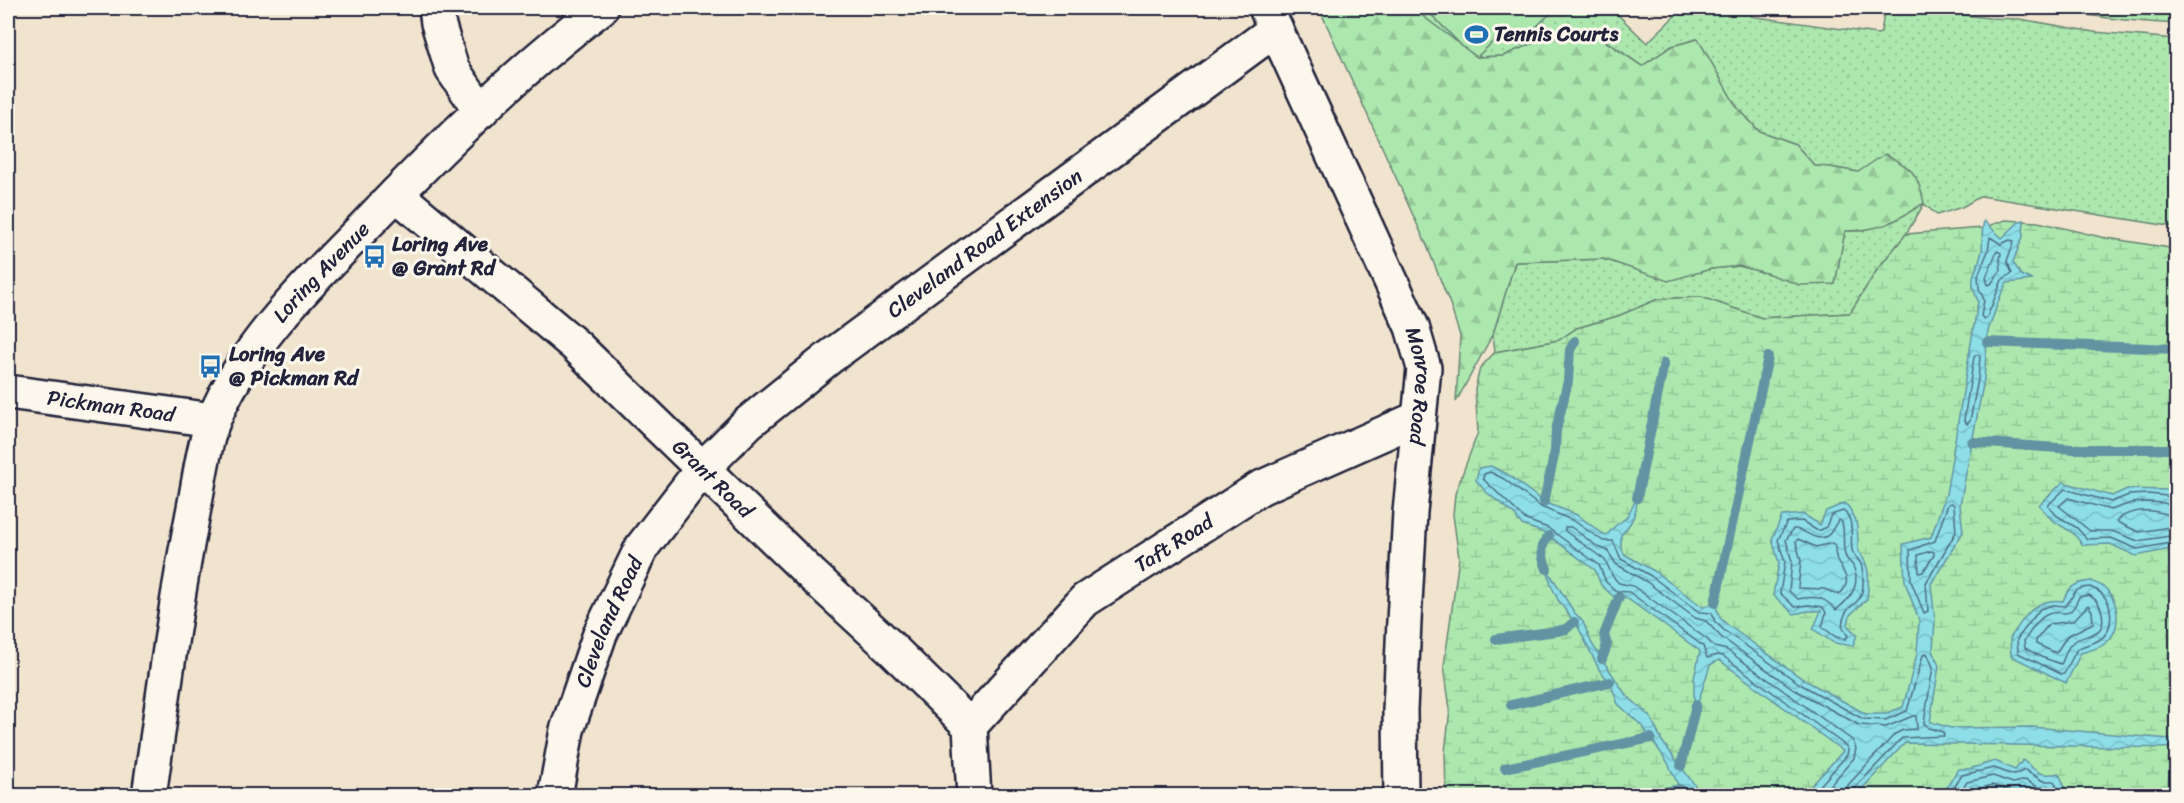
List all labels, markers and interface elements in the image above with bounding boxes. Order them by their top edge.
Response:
place label: Tennis Courts [1494,15,1619,53]
sports icon: Tennis Courts [1463,21,1489,47]
street label: Cleveland Road Extension [878,158,1091,328]
street label: Loring Avenue [263,212,379,332]
place label: Loring Ave @ Grant Rd [392,225,497,287]
bus stop icon: Loring Ave @ Grant Rd [361,243,387,269]
street label: Monroe Road [1394,322,1443,448]
place label: Loring Ave @ Pickman Rd [229,335,360,397]
bus stop icon: Loring Ave @ Pickman Rd [198,353,224,379]
street label: Pickman Road [45,379,179,434]
street label: Grant Road [663,429,764,529]
street label: Taft Road [1126,502,1223,583]
street label: Cleveland Road [564,548,655,693]

